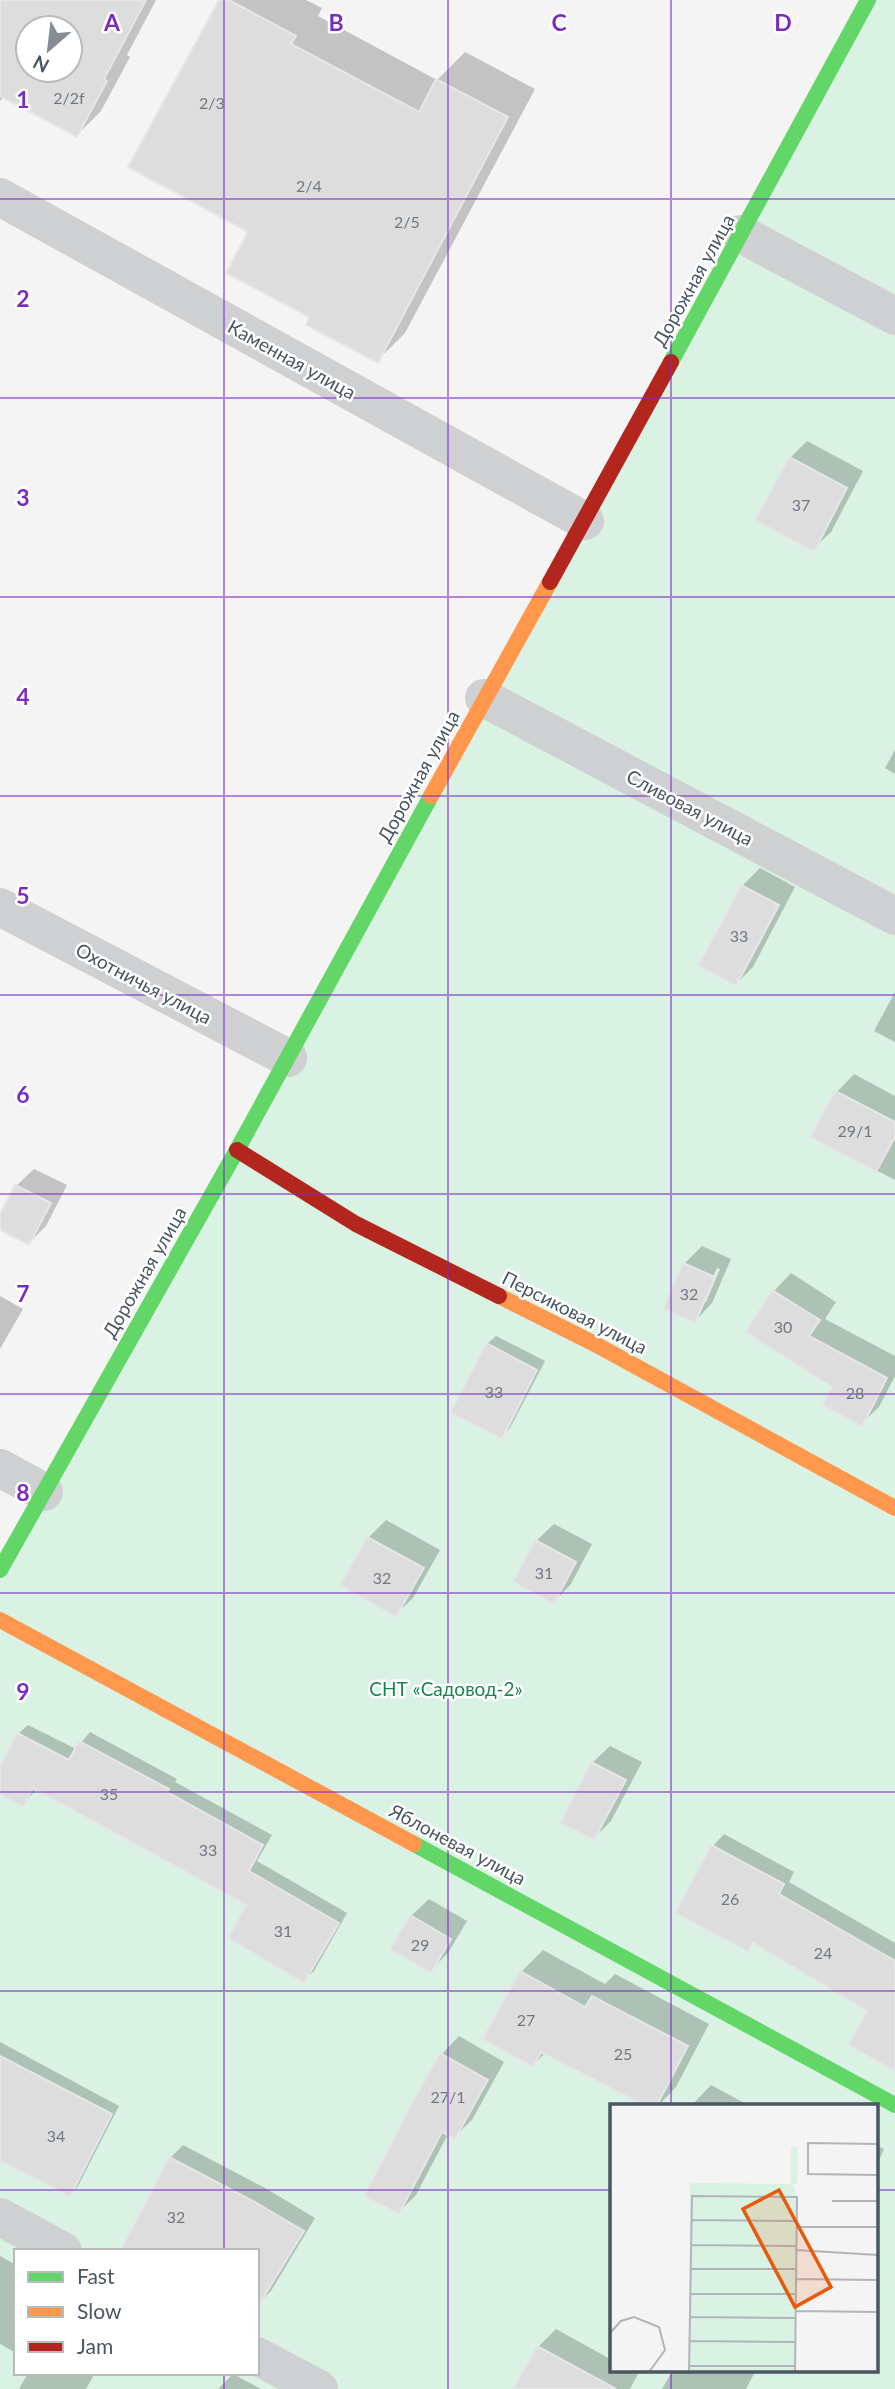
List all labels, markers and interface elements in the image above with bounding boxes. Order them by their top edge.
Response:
text: A [103,8,121,36]
text: B [328,8,344,36]
text: C [551,8,567,36]
text: D [774,8,792,36]
north arrow [14,14,84,84]
text: N [29,51,53,78]
text: 1 [16,85,30,113]
house number: 2/2f [53,88,85,107]
house number: 2/3 [199,93,225,112]
house number: 2/4 [296,176,322,195]
street label: Дорожная улица [647,210,739,350]
house number: 2/5 [394,212,420,231]
text: 2 [16,284,30,312]
street label: Каменная улица [224,314,360,404]
text: 3 [16,483,30,511]
house number: 37 [792,495,810,514]
text: 4 [16,682,30,710]
street label: Дорожная улица [372,706,464,846]
street label: Сливовая улица [623,764,757,850]
text: 5 [16,881,30,909]
house number: 33 [730,926,748,945]
street label: Охотничья улица [72,938,216,1028]
text: 6 [16,1080,30,1108]
house number: 29/1 [837,1121,873,1140]
street label: Дорожная улица [97,1202,191,1342]
street label: Персиковая улица [499,1266,651,1358]
text: 7 [16,1279,30,1307]
house number: 32 [680,1284,698,1303]
house number: 30 [774,1317,792,1336]
house number: 33 [485,1382,503,1401]
house number: 28 [846,1383,864,1402]
text: 8 [16,1478,30,1506]
house number: 31 [535,1563,553,1582]
house number: 32 [373,1568,391,1587]
text: 9 [16,1677,30,1705]
park label: СНТ «Садовод-2» [369,1677,523,1700]
house number: 35 [100,1784,118,1803]
street label: Яблоневая улица [385,1798,530,1890]
house number: 33 [199,1840,217,1859]
house number: 26 [721,1889,739,1908]
house number: 31 [274,1921,292,1940]
house number: 29 [411,1935,429,1954]
house number: 24 [814,1943,832,1962]
house number: 27 [517,2010,535,2029]
house number: 25 [614,2044,632,2063]
house number: 27/1 [430,2087,466,2106]
inset map [610,2104,878,2372]
house number: 34 [47,2126,65,2145]
house number: 32 [167,2207,185,2226]
legend [14,2249,259,2375]
text: Fast [77,2263,115,2288]
text: Slow [77,2298,122,2323]
text: Jam [77,2333,113,2358]

